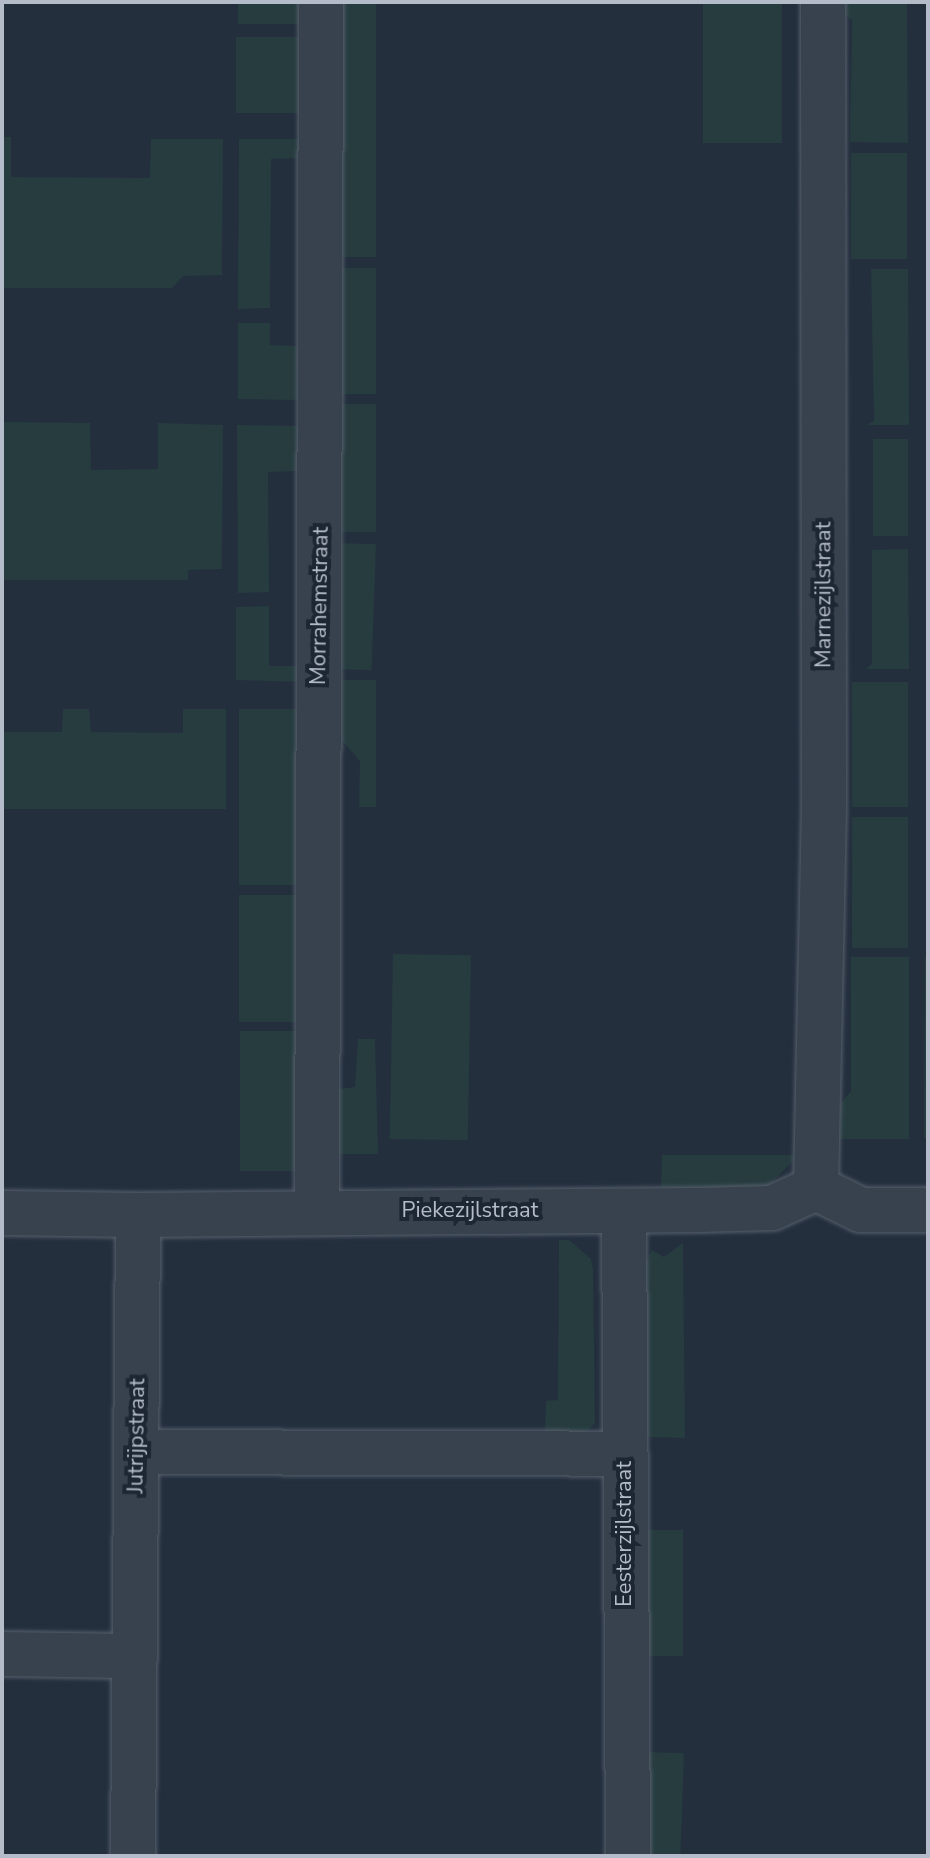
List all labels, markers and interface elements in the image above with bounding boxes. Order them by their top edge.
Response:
street label: Marnezijlstraat [811,522,837,668]
street label: Morrahemstraat [305,527,335,685]
street label: Piekezijlstraat [402,1198,538,1224]
street label: Jutrijpstraat [123,1378,151,1494]
street label: Eesterzijlstraat [612,1461,638,1607]

